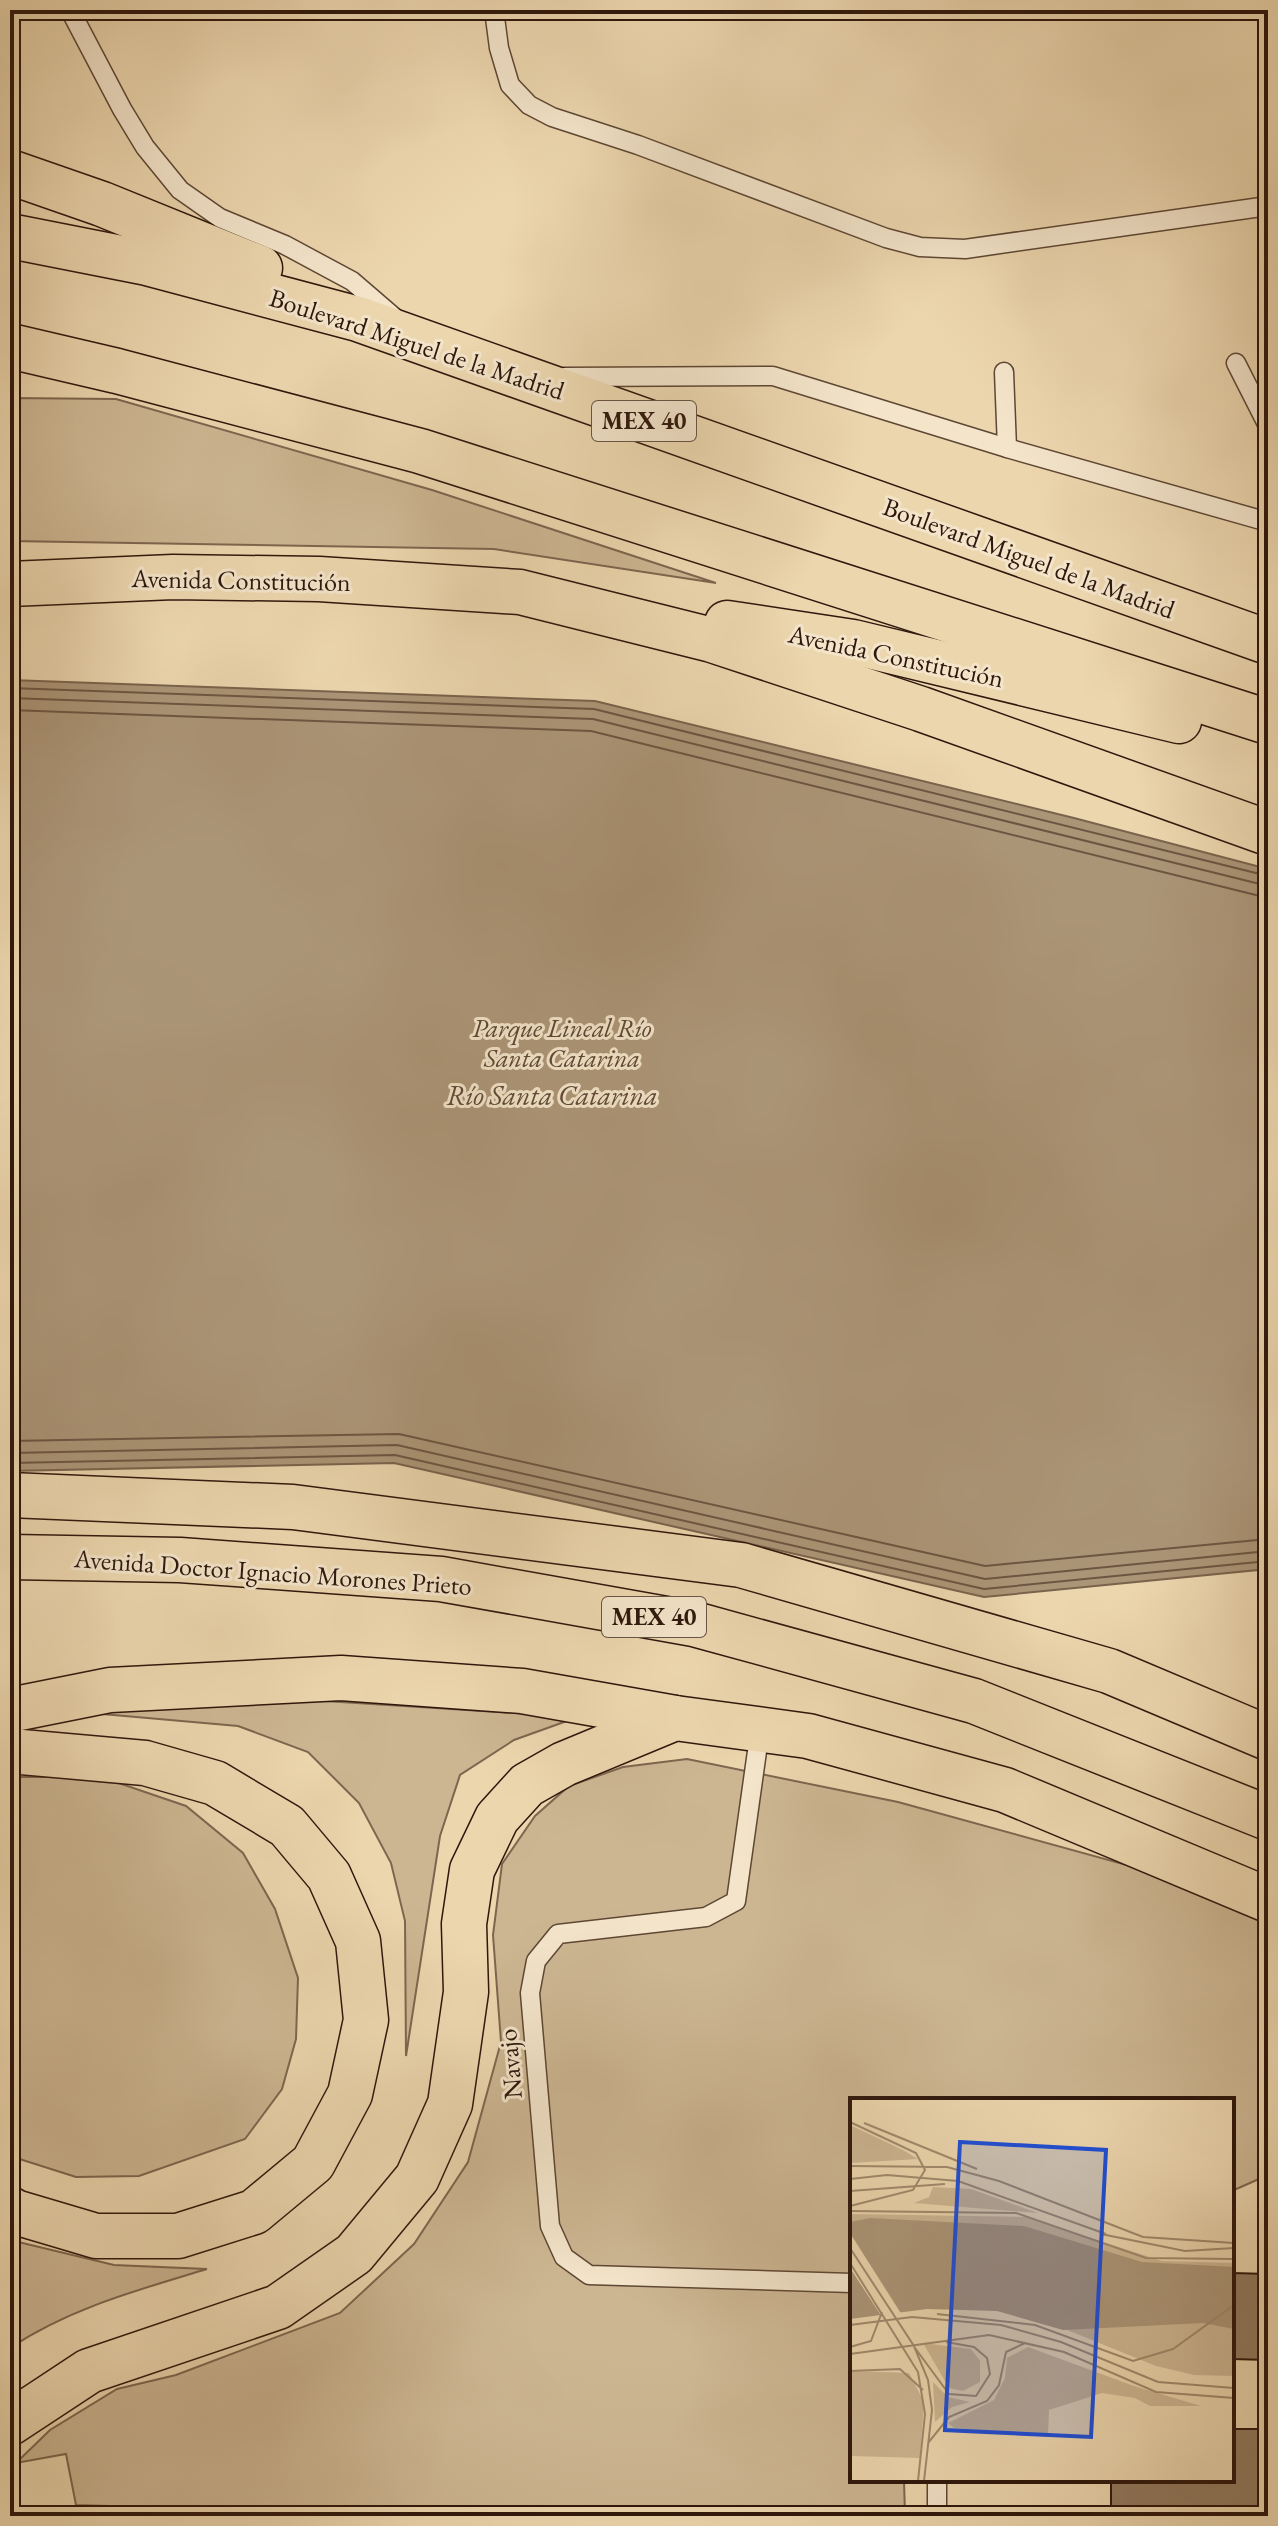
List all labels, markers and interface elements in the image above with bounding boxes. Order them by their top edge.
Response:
street label: Boulevard Miguel de la Madrid [265,280,569,408]
road number: MEX 40 [592,401,696,441]
street label: Boulevard Miguel de la Madrid [878,489,1180,627]
street label: Avenida Constitución [130,561,351,599]
street label: Avenida Constitución [784,616,1007,695]
park label: Parque Lineal Río Santa Catarina [472,1011,652,1075]
water label: Río Santa Catarina [446,1077,658,1113]
street label: Avenida Doctor Ignacio Morones Prieto [72,1541,473,1603]
road number: MEX 40 [602,1597,706,1637]
street label: Navajo [490,2027,530,2101]
inset map [850,2098,1234,2482]

